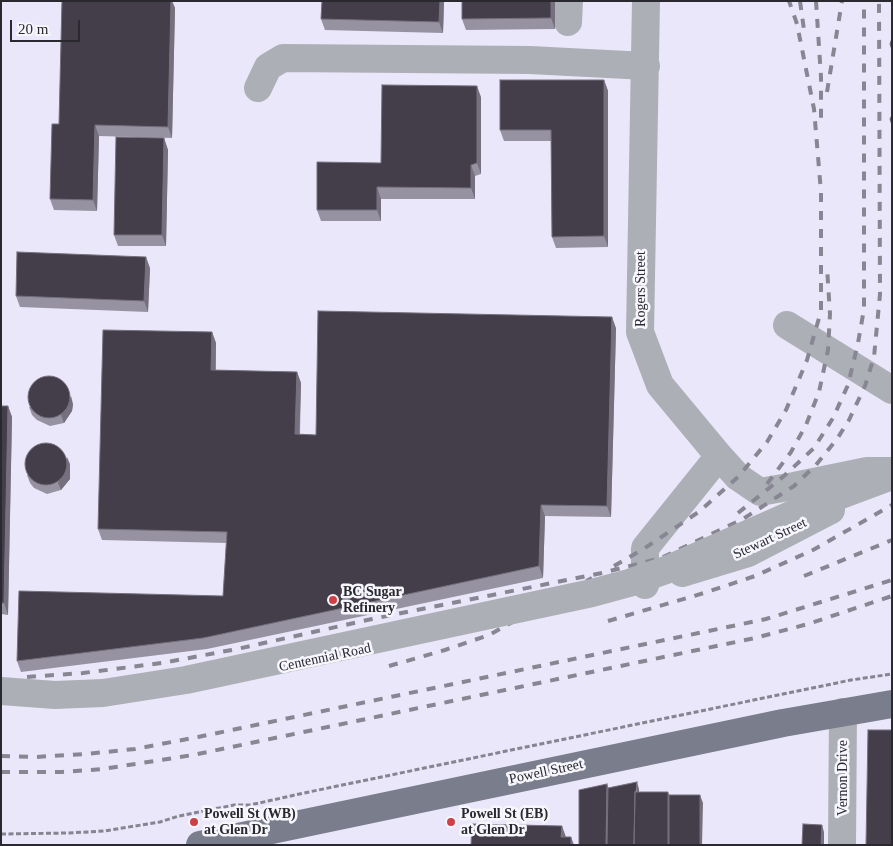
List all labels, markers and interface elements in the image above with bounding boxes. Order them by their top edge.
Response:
scale bar [12,10,82,42]
text: 20 m [18,21,48,37]
street label: Rogers Street [633,251,649,327]
street label: Stewart Street [731,515,809,563]
place label: BC Sugar Refinery [343,584,402,616]
marker: BC Sugar Refinery [327,594,339,606]
street label: Centennial Road [277,640,373,676]
street label: Vernon Drive [835,740,851,816]
street label: Powell Street [508,756,584,788]
place label: Powell St (WB) at Glen Dr [204,806,296,839]
place label: Powell St (EB) at Glen Dr [461,806,548,839]
marker: Powell St (WB) at Glen Dr [188,816,200,828]
marker: Powell St (EB) at Glen Dr [445,816,457,828]

